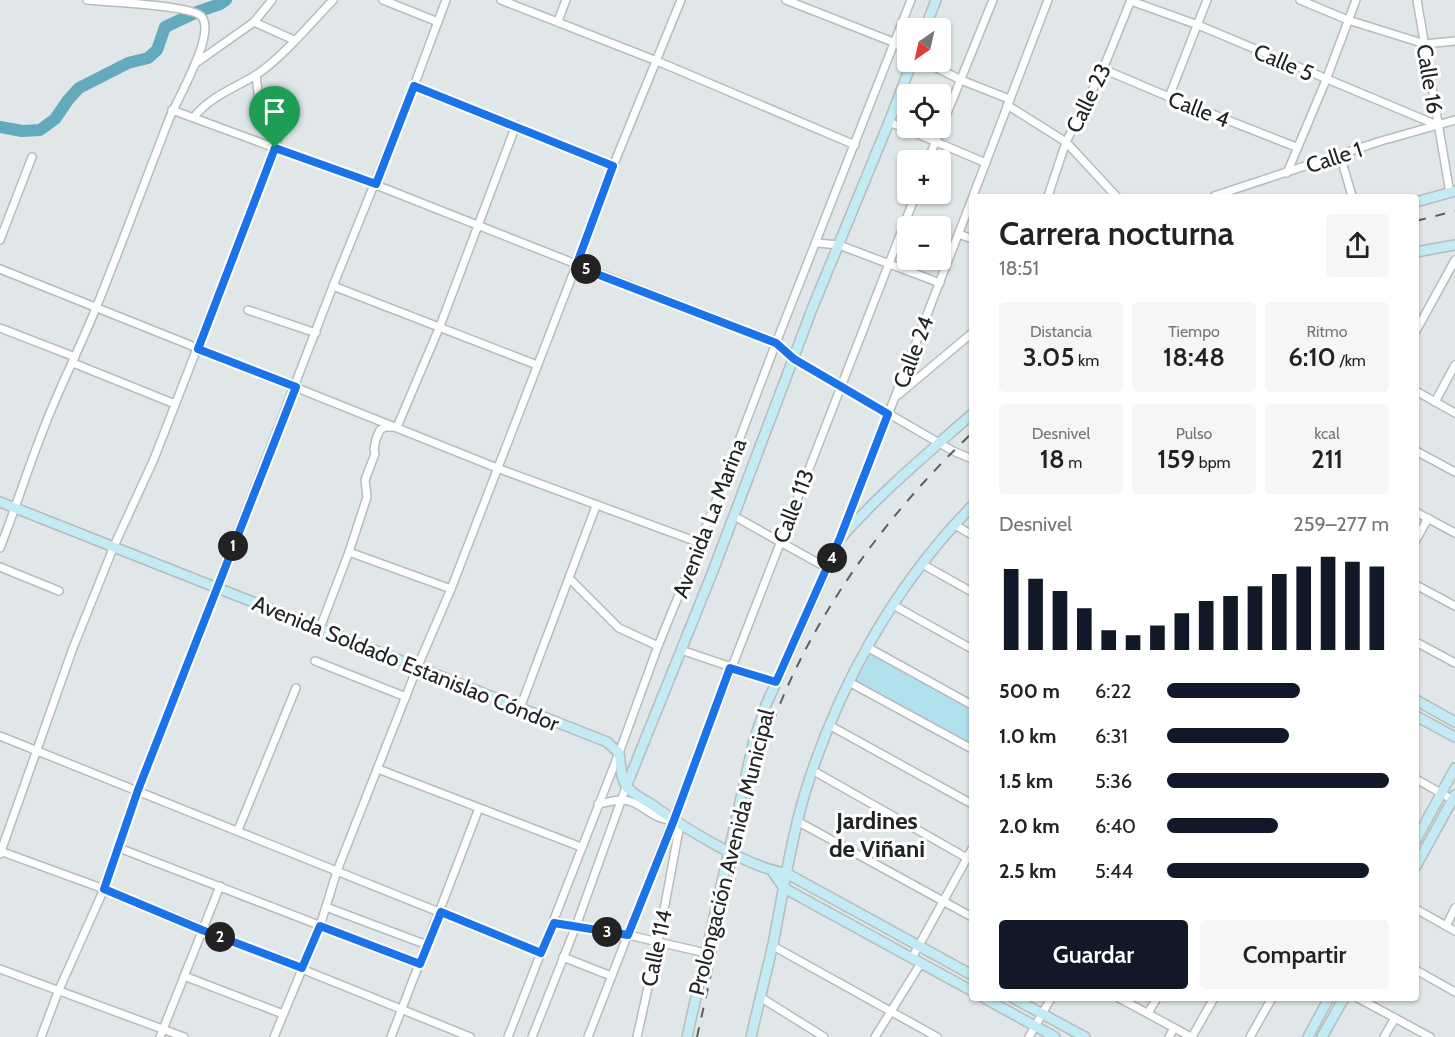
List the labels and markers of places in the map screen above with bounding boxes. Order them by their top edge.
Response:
pin [249,86,300,148]
pin: 5 [571,254,601,284]
pin: 1 [218,531,248,561]
pin: 4 [817,543,847,573]
pin: 3 [592,917,622,947]
pin: 2 [205,922,235,952]

